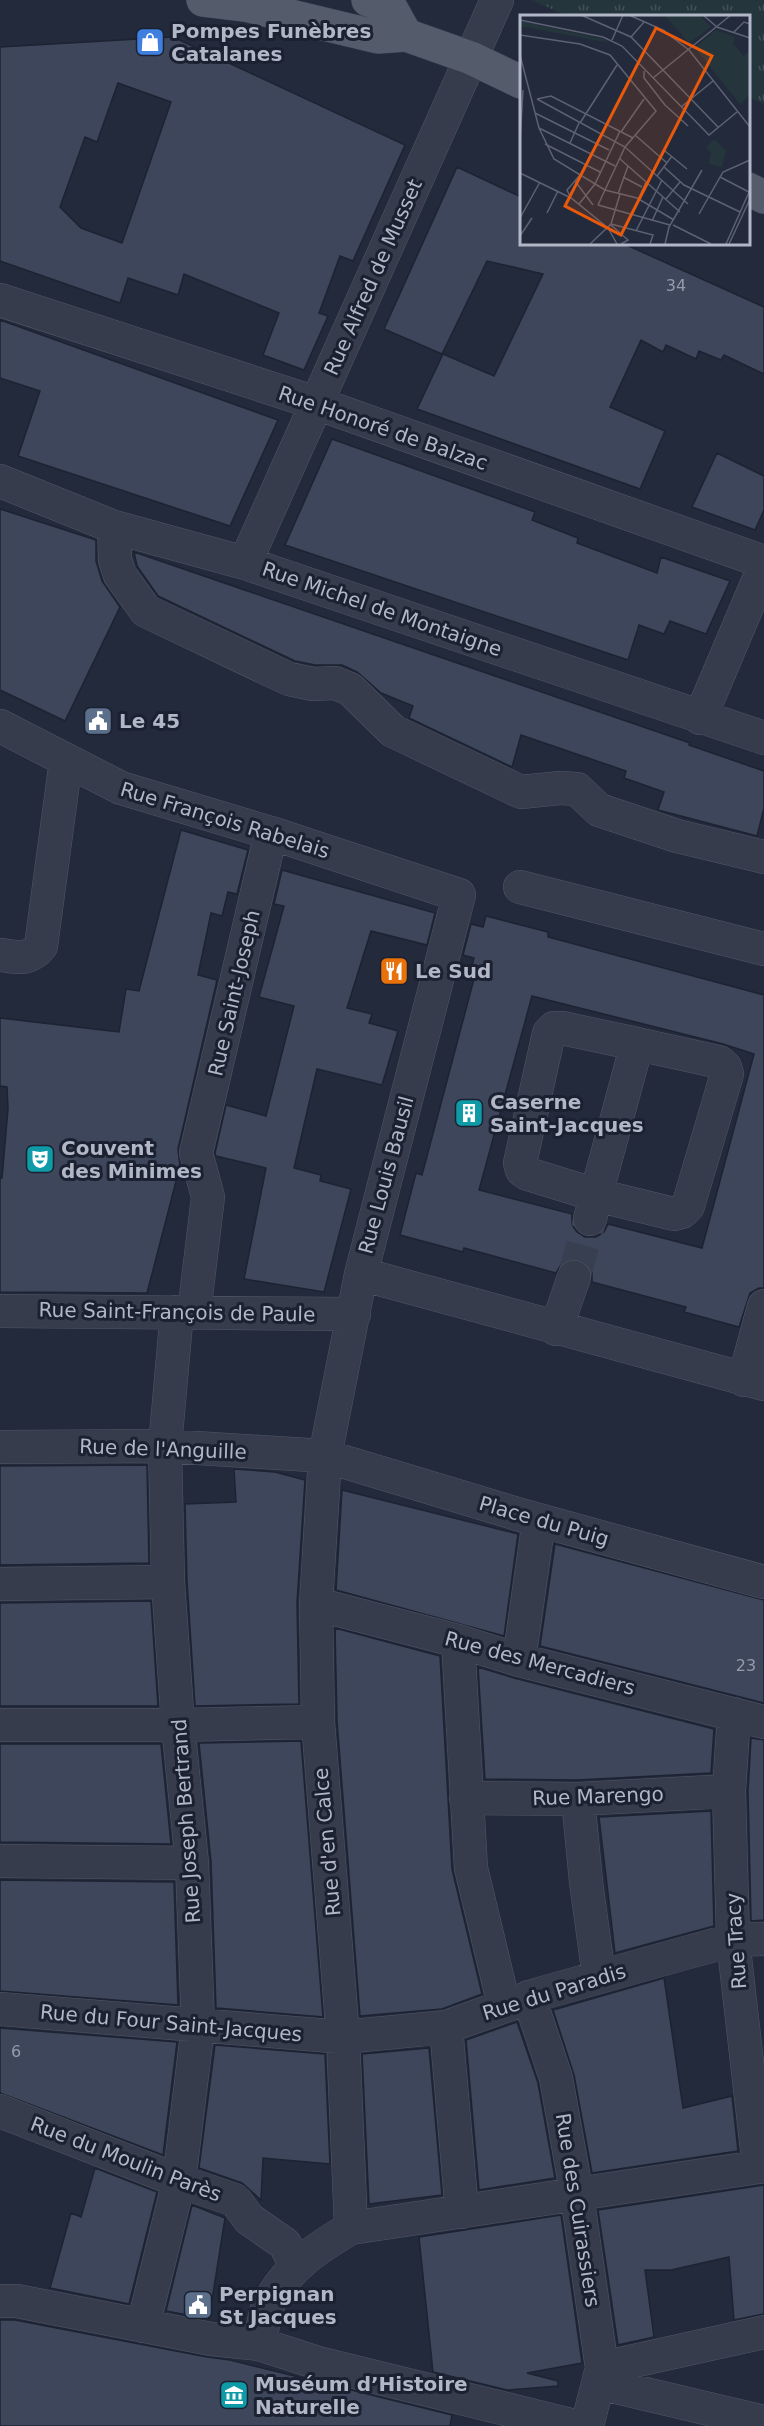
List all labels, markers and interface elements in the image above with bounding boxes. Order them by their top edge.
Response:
inset map [520,15,749,244]
place label: Pompes Funèbres Catalanes [171,19,371,66]
shop icon: Pompes Funèbres Catalanes [134,26,166,58]
street label: Rue Alfred de Musset [319,175,427,379]
house number: 34 [666,276,686,295]
street label: Rue Honoré de Balzac [275,381,491,475]
street label: Rue Michel de Montaigne [259,557,505,661]
public building icon: Le 45 [82,705,114,737]
place label: Le 45 [119,709,180,733]
street label: Rue François Rabelais [117,777,333,863]
street label: Rue Saint-Joseph [203,908,265,1078]
restaurant icon: Le Sud [378,955,410,987]
place label: Le Sud [415,959,491,983]
place label: Caserne Saint-Jacques [490,1090,644,1137]
street label: Rue Louis Bausil [353,1093,419,1257]
building icon: Caserne Saint-Jacques [453,1097,485,1129]
place label: Couvent des Minimes [61,1136,202,1183]
theatre icon: Couvent des Minimes [24,1143,56,1175]
street label: Rue Saint-François de Paule [38,1298,316,1326]
street label: Rue de l'Anguille [79,1434,247,1464]
street label: Place du Puig [476,1491,612,1551]
street label: Rue des Mercadiers [442,1626,638,1700]
house number: 23 [736,1656,756,1675]
street label: Rue Joseph Bertrand [167,1718,205,1924]
street label: Rue d'en Calce [309,1767,345,1917]
street label: Rue Marengo [532,1782,664,1810]
street label: Rue Tracy [721,1892,751,1990]
street label: Rue du Paradis [479,1959,629,2025]
street label: Rue du Four Saint-Jacques [39,2000,303,2046]
house number: 6 [11,2042,21,2061]
street label: Rue des Cuirassiers [551,2111,605,2309]
street label: Rue du Moulin Parès [27,2112,225,2206]
place label: Perpignan St Jacques [219,2282,337,2329]
public building icon: Perpignan St Jacques [182,2289,214,2321]
place label: Muséum d’Histoire Naturelle [255,2372,468,2419]
museum icon: Muséum d’Histoire Naturelle [218,2379,250,2411]

